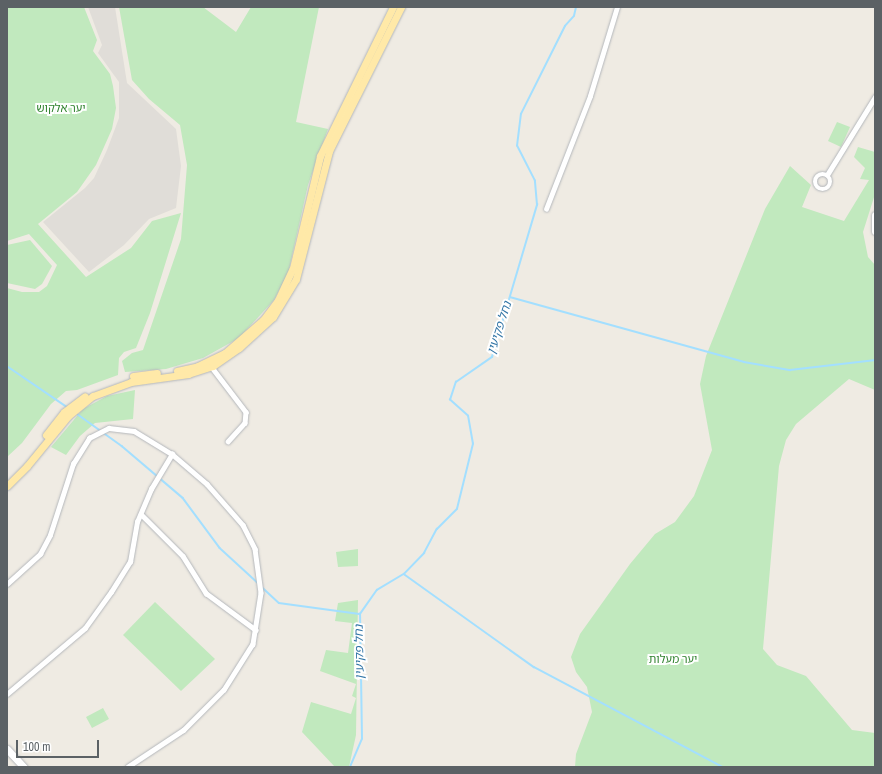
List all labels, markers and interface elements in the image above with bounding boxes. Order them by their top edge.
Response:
park label: יער אלקוש [37,101,85,115]
water label: נחל פקיעין [485,300,515,356]
water label: נחל פקיעין [352,625,368,679]
park label: יער מעלות [649,652,697,666]
scale bar [18,732,101,758]
text: 100 m [23,739,50,755]

